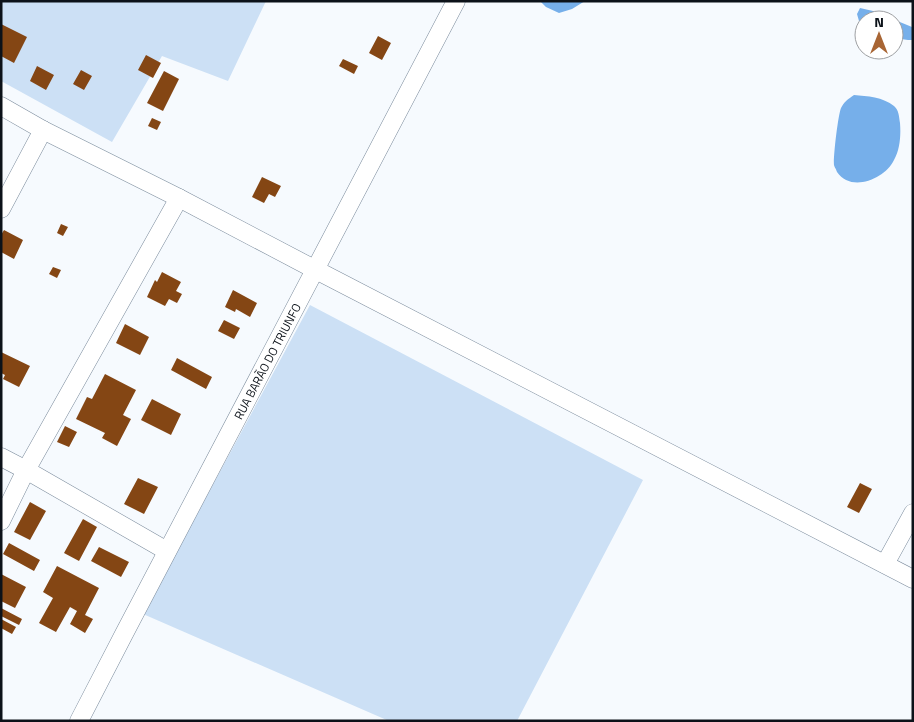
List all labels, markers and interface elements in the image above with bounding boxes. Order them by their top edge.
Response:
north arrow [854,10,904,60]
text: N [874,11,884,32]
street label: RUA BARÃO DO TRIUNFO [228,299,305,423]

